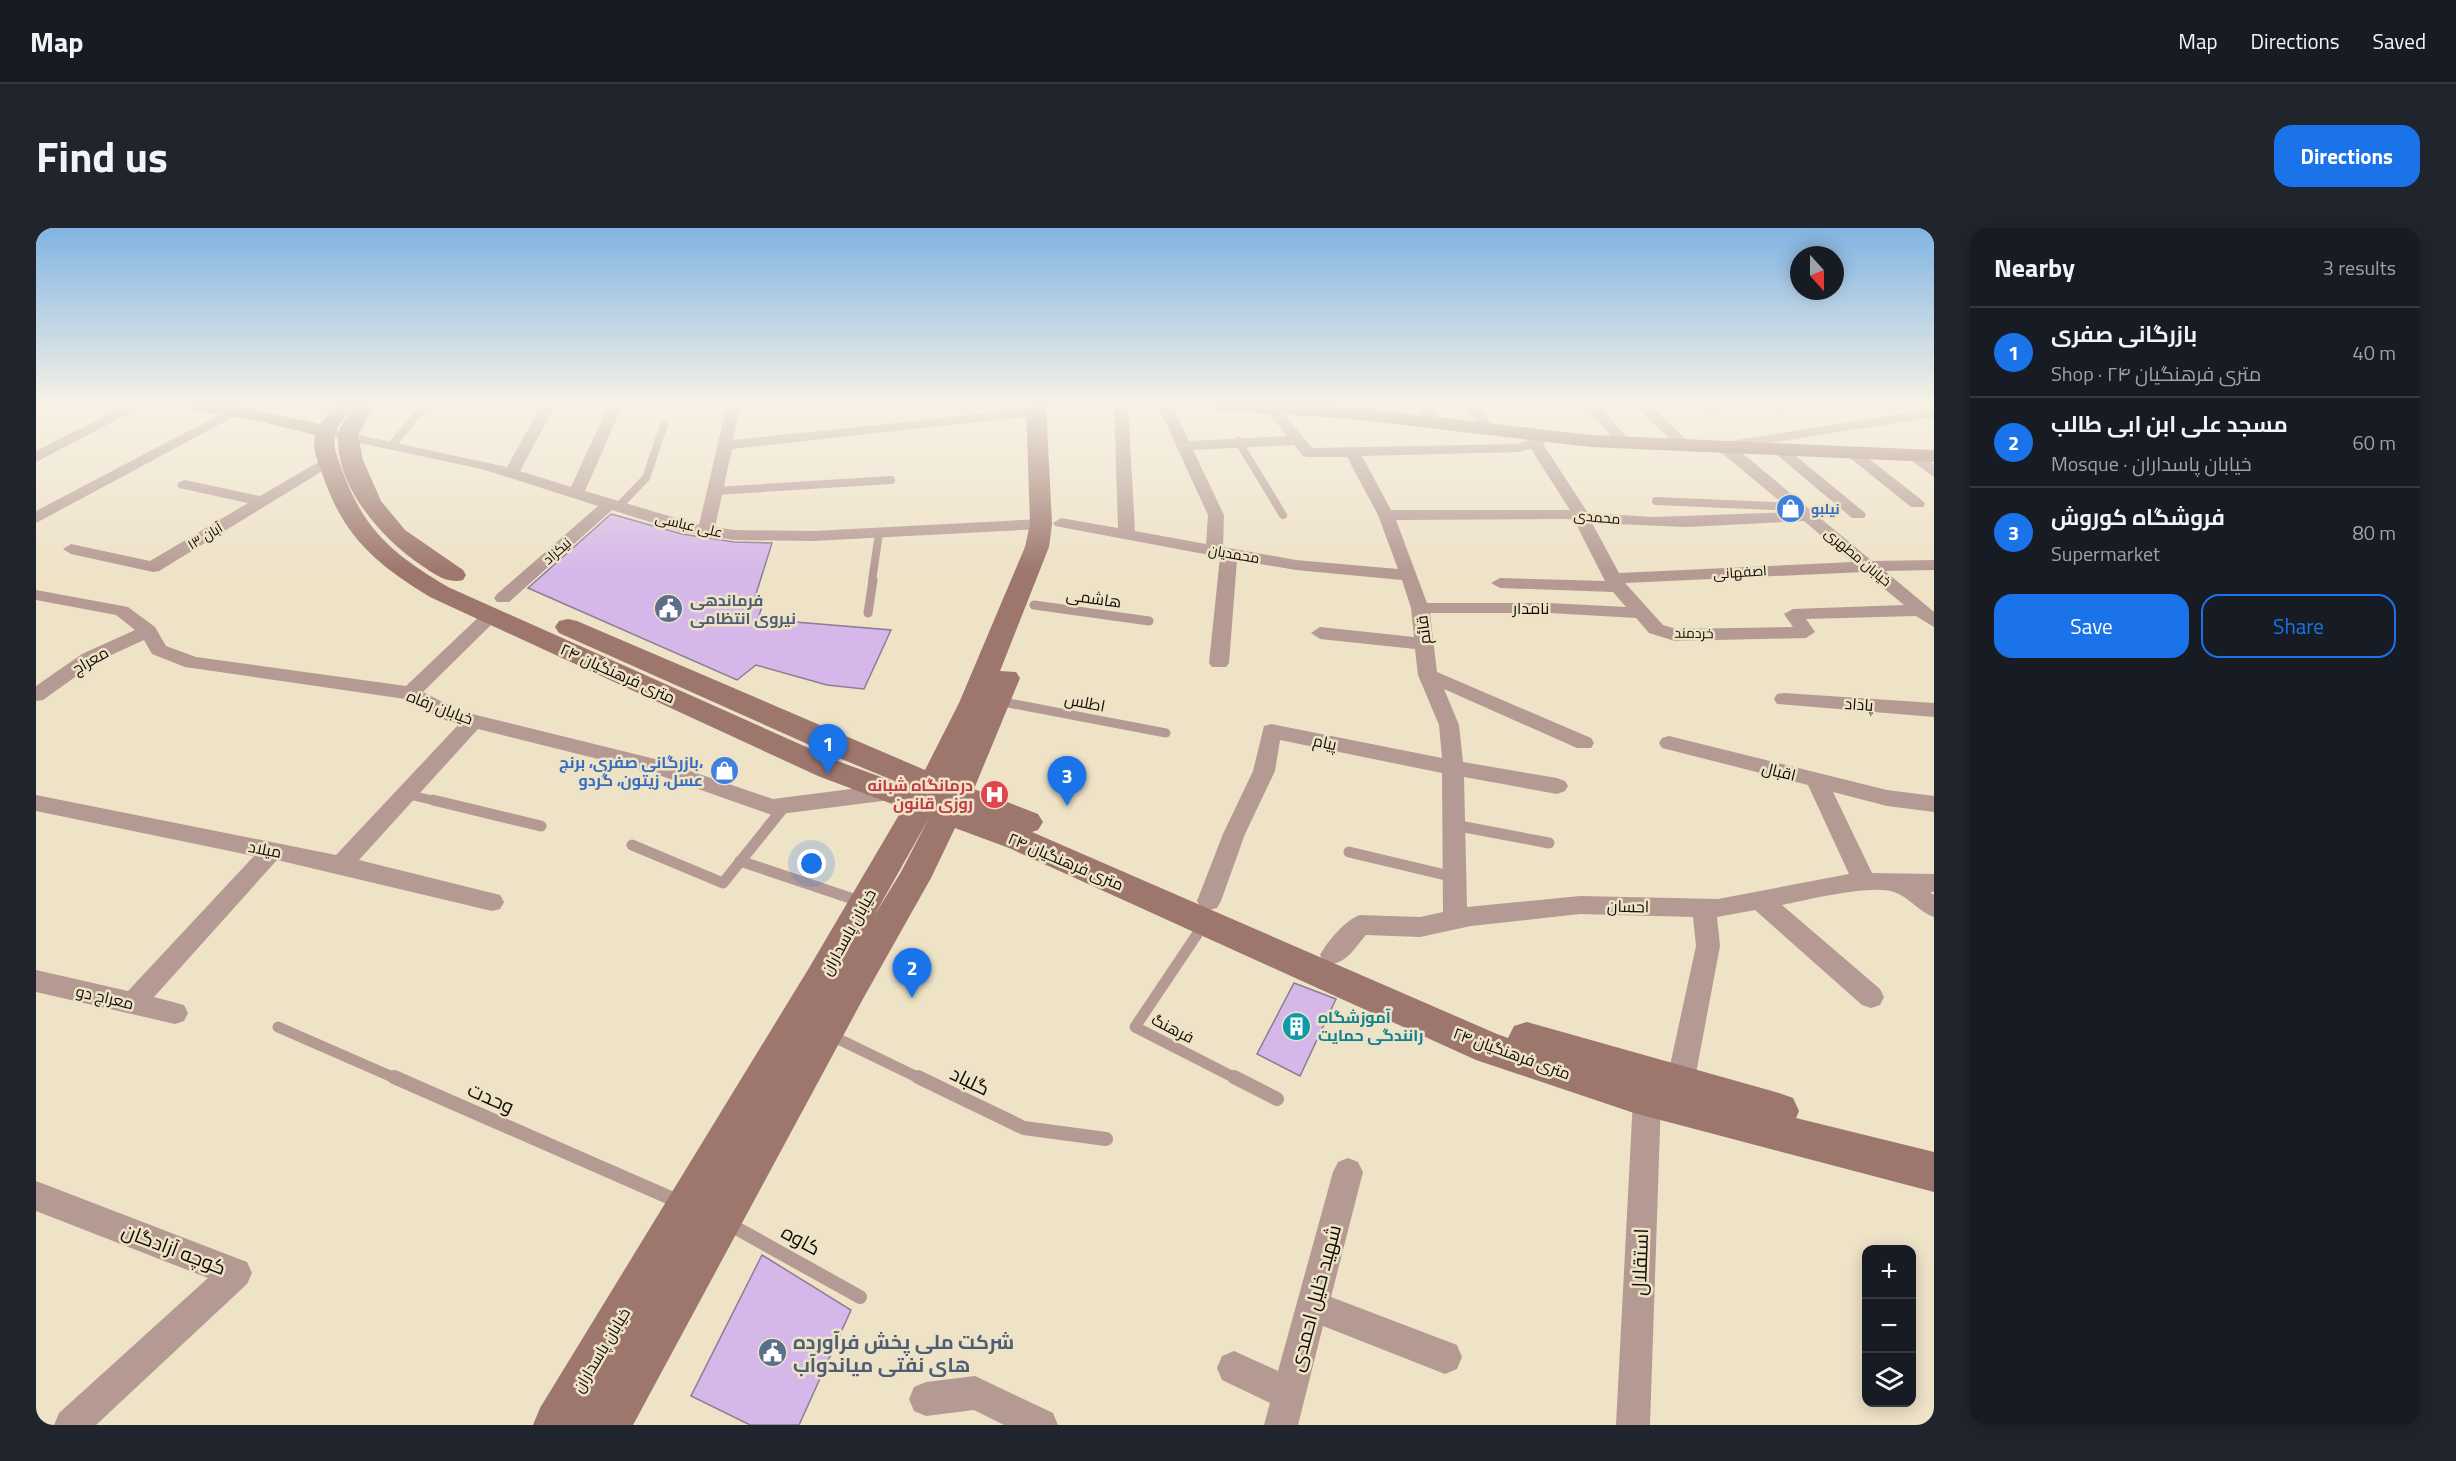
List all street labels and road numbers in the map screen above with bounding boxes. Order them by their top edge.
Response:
street label: محمدی [1573,504,1621,529]
street label: علی عباسی [653,507,725,542]
street label: ۱۳ آبان [183,517,227,554]
street label: خیابان مطهری [1820,522,1896,591]
street label: نیکزاد [538,532,576,569]
street label: محمدیان [1207,539,1261,568]
street label: اصفهانی [1712,559,1767,584]
street label: هاشمی [1065,582,1123,614]
street label: نامدار [1512,596,1549,620]
street label: قائم [1409,614,1437,646]
street label: خردمند [1674,622,1714,643]
street label: ۲۴ متری فرهنگیان [557,637,679,709]
street label: معراج [67,640,113,680]
street label: خیابان رفاه [403,683,477,731]
street label: اطلس [1063,686,1107,718]
street label: پاداد [1844,691,1875,717]
street label: پیام [1311,728,1340,756]
street label: اقبال [1760,755,1798,787]
street label: ۲۴ متری فرهنگیان [1004,826,1128,896]
street label: میلاد [246,834,284,864]
street label: خیابان پاسداران [814,884,882,980]
street label: احسان [1607,894,1649,918]
street label: معراج دو [74,979,136,1015]
street label: فرهنگ [1147,1007,1199,1049]
street label: ۲۴ متری فرهنگیان [1450,1021,1574,1085]
street label: گلباد [945,1058,995,1103]
street label: وحدت [463,1074,520,1122]
street label: کوچه آزادگان [117,1214,231,1283]
street label: کاوه [776,1216,827,1263]
street label: شهید خلیل احمدی [1280,1221,1349,1375]
street label: استقلال [1623,1228,1656,1296]
street label: خیابان پاسداران [566,1303,636,1397]

